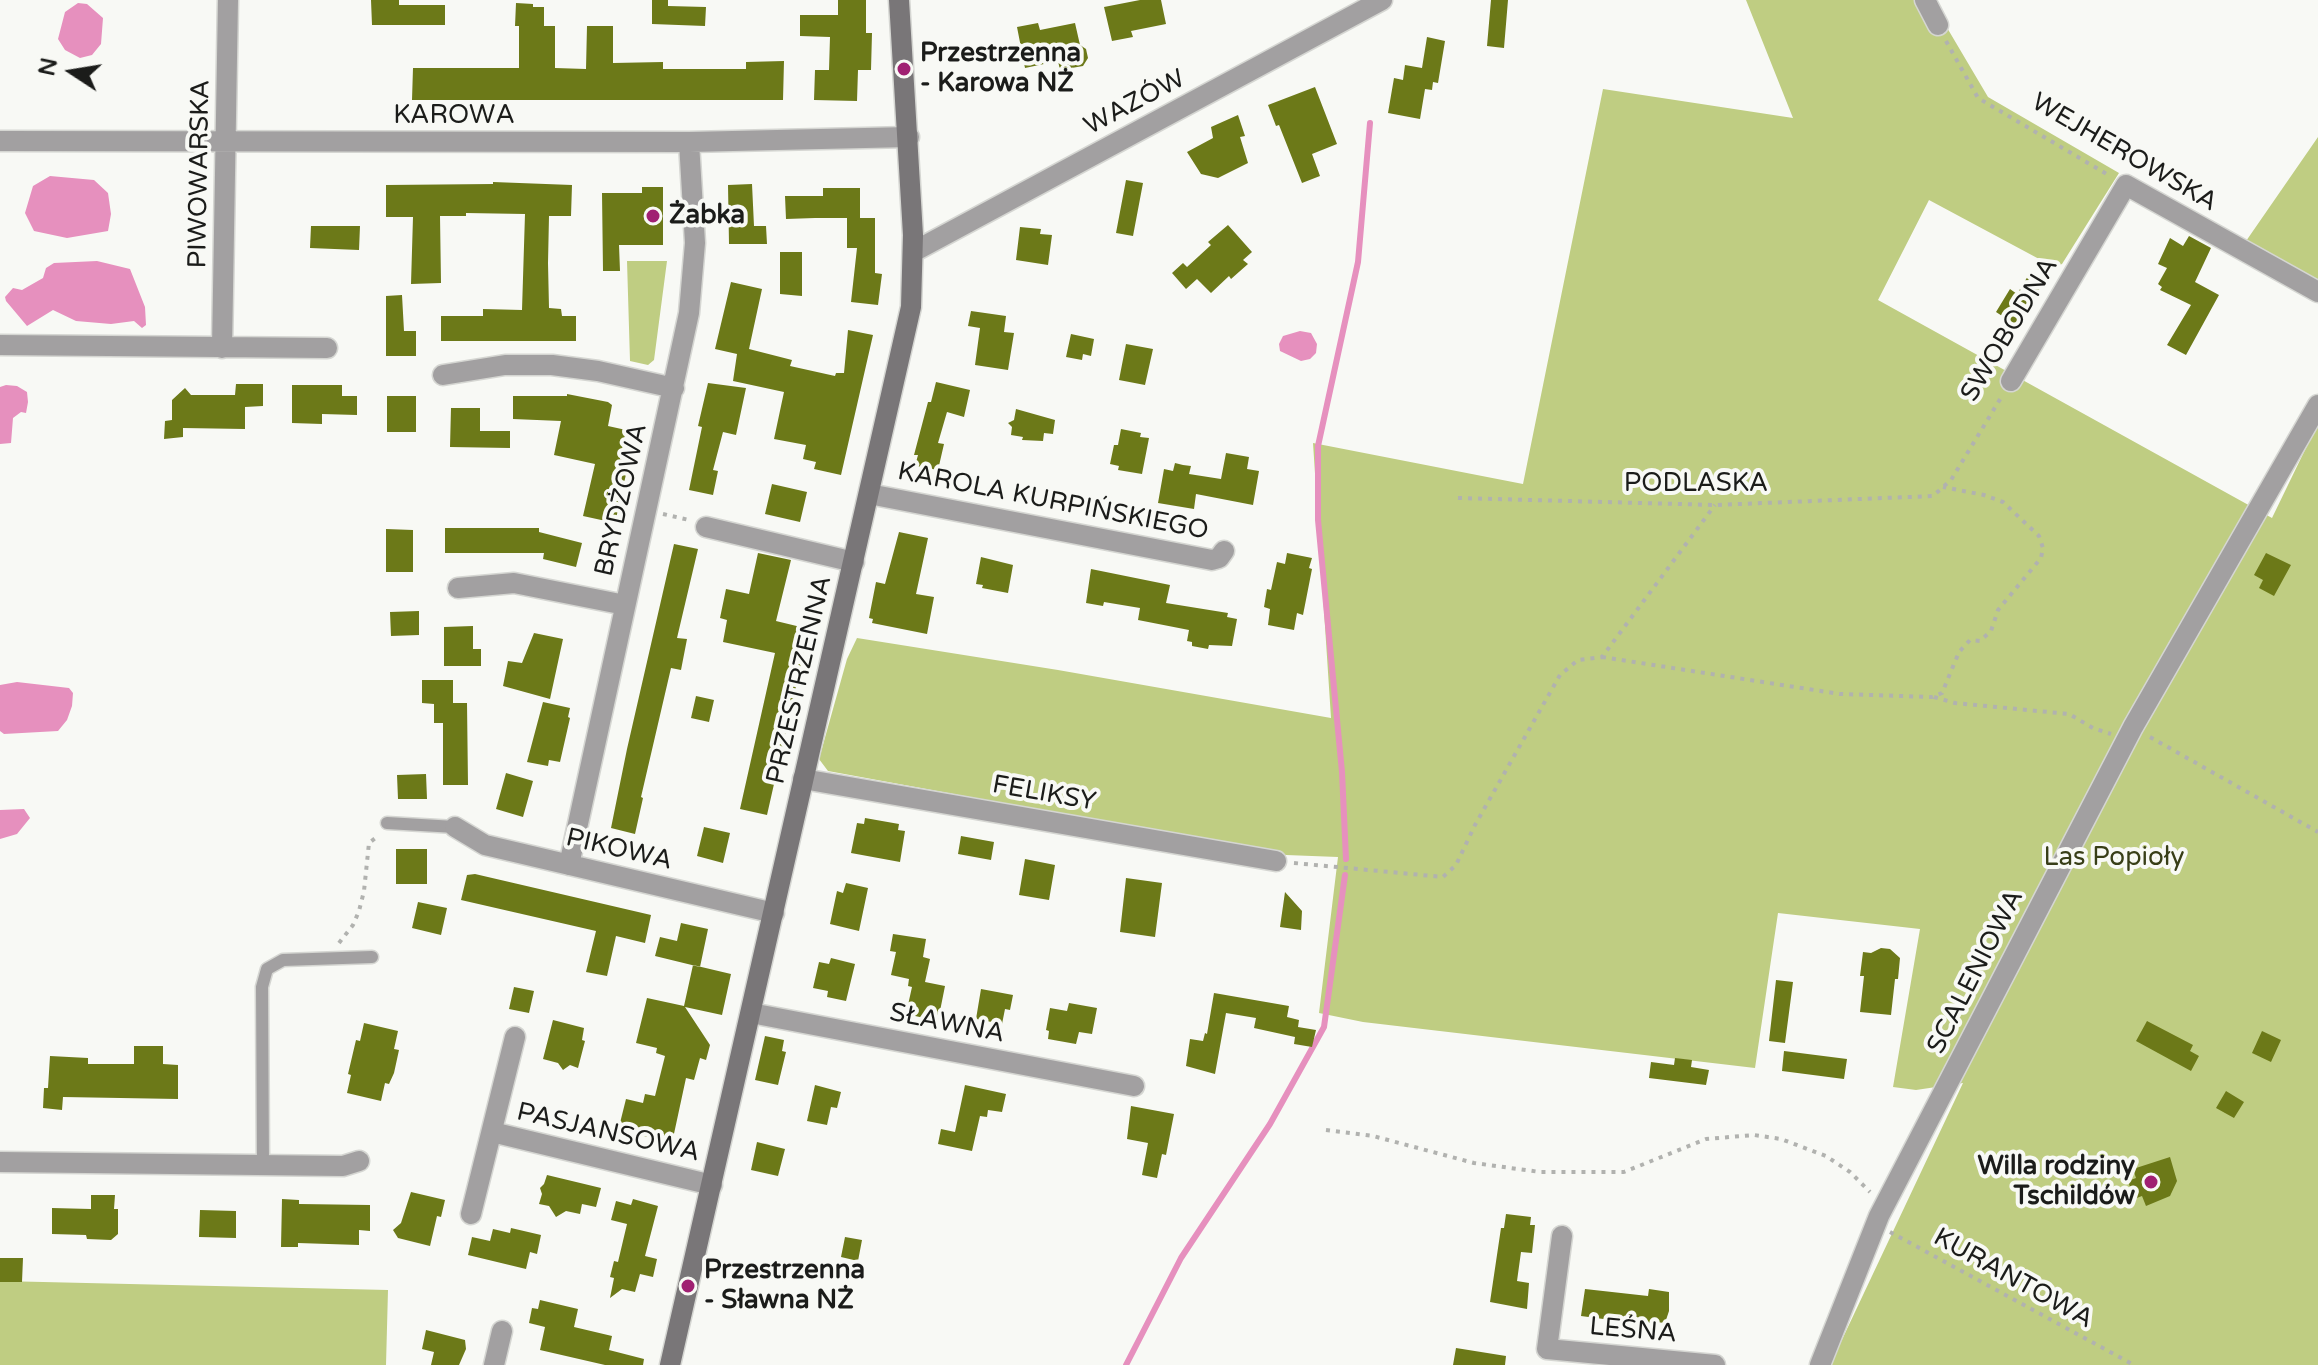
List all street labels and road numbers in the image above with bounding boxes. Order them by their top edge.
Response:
street label: WAZÓW [1079,63,1191,143]
street label: PIWOWARSKA [183,79,217,269]
street label: WEJHEROWSKA [2026,87,2222,219]
street label: KAROWA [393,100,515,132]
street label: SWOBODNA [1955,252,2065,408]
street label: BRYDŻOWA [589,420,655,580]
street label: KAROLA KURPIŃSKIEGO [895,457,1211,547]
street label: PODLASKA [1624,468,1768,500]
street label: PRZESTRZENNA [761,573,839,787]
street label: FELIKSY [990,770,1098,818]
street label: PIKOWA [563,823,675,877]
street label: SCALENIOWA [1921,885,2031,1059]
street label: SŁAWNA [887,998,1007,1050]
street label: PASJANSOWA [513,1097,703,1169]
street label: KURANTOWA [1928,1222,2098,1336]
street label: LEŚNA [1588,1312,1678,1350]

